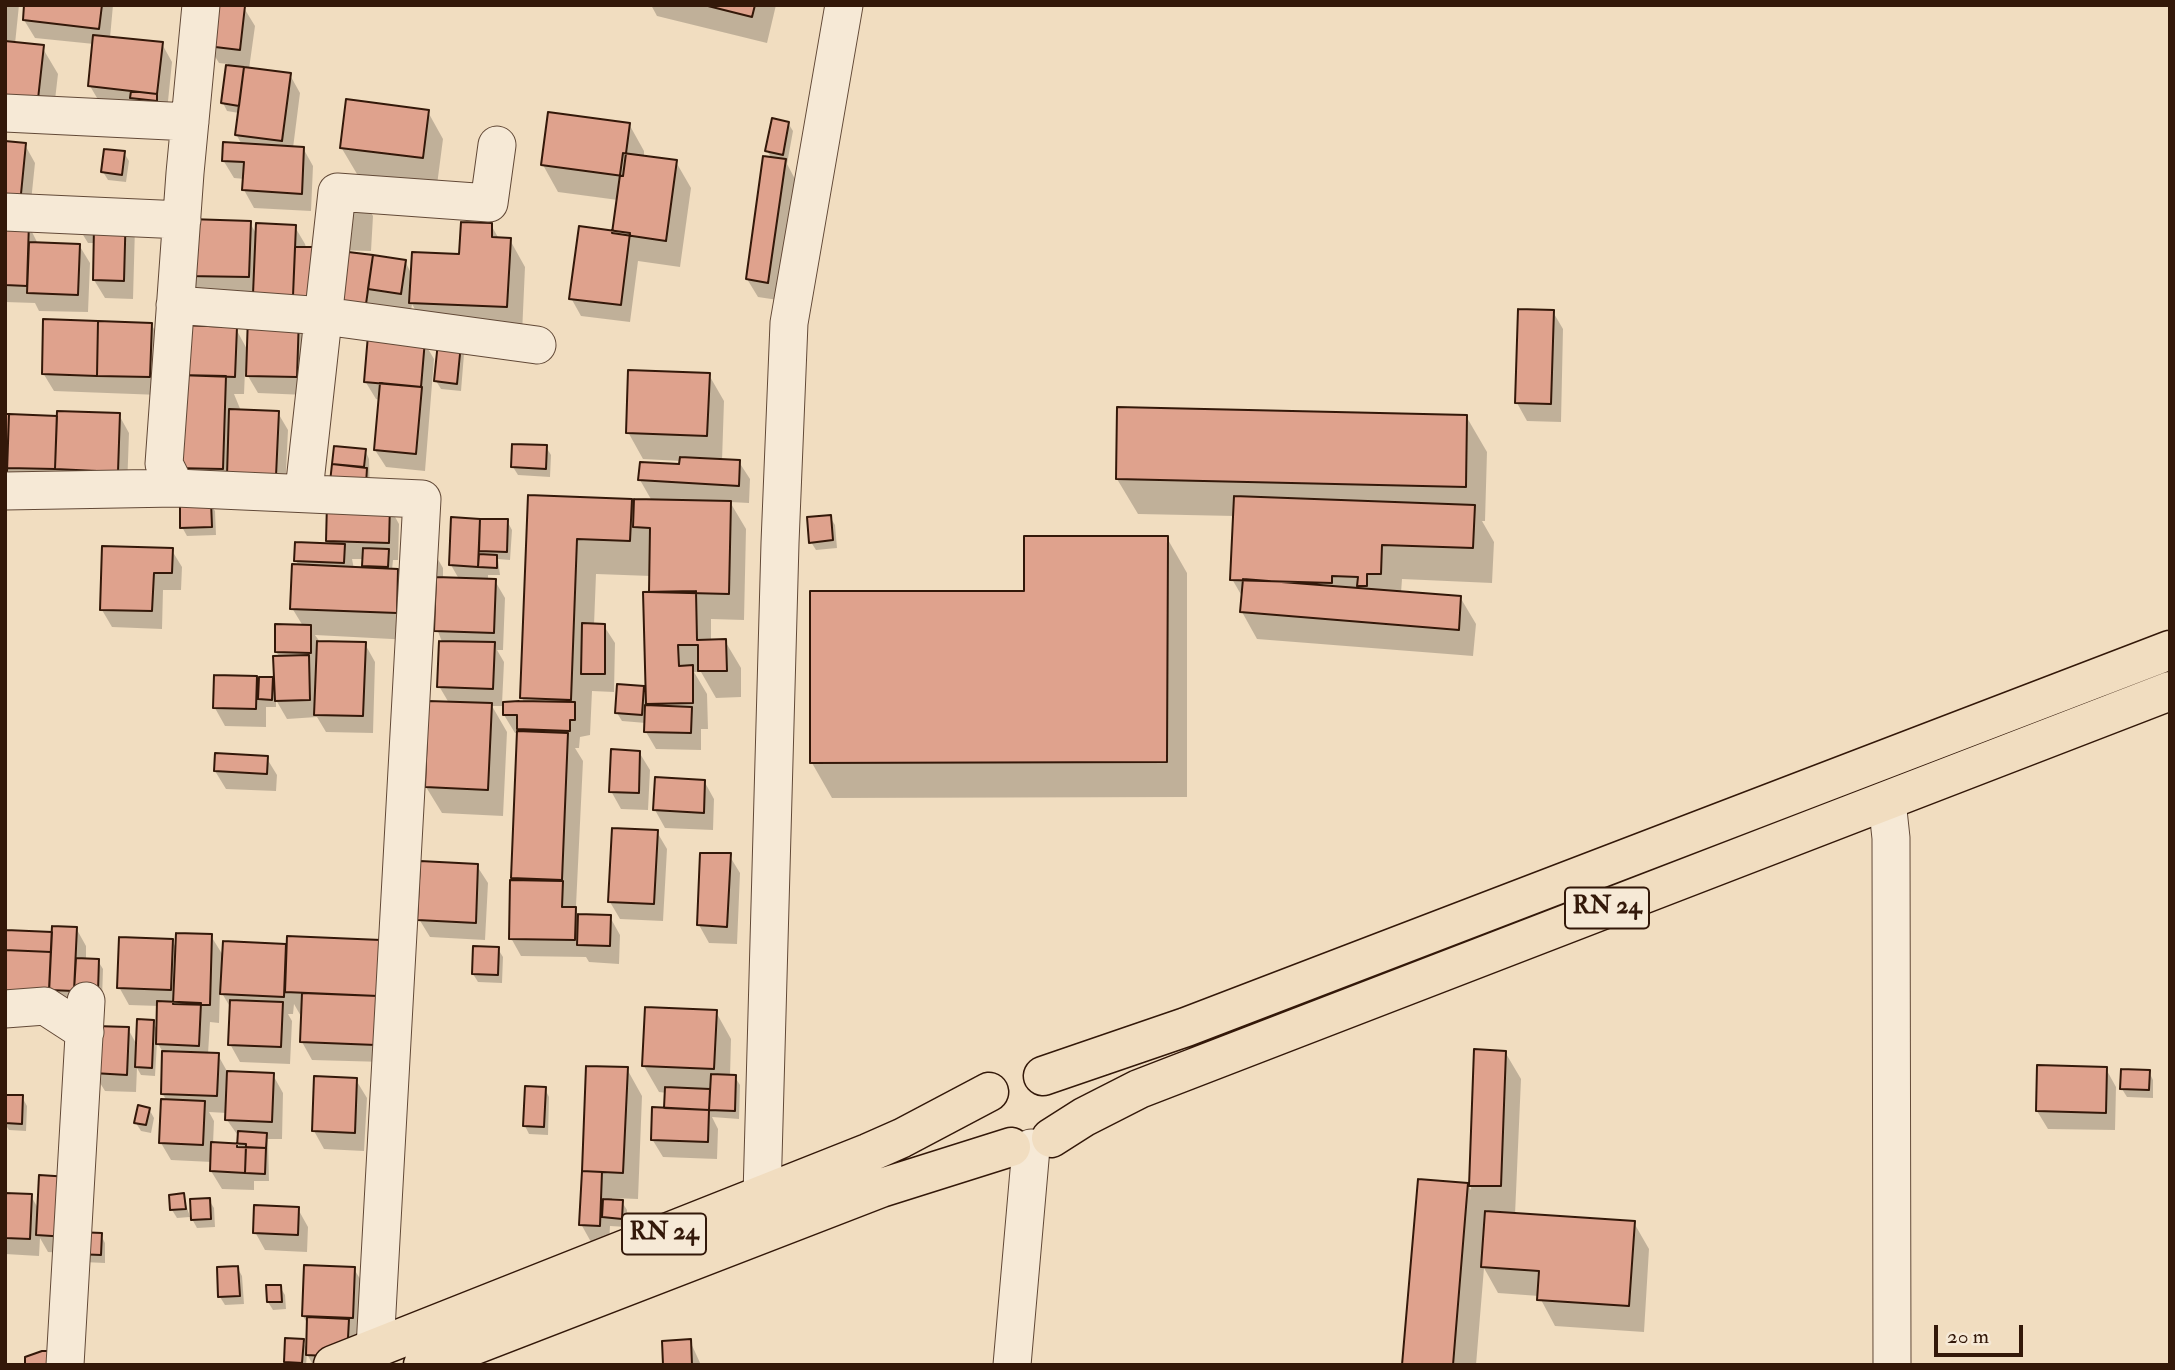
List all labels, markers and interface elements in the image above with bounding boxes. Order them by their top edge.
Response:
road number: RN 24 [1565,888,1649,928]
road number: RN 24 [622,1214,706,1254]
scale bar [1937,1310,2026,1354]
text: 20 m [1947,1323,1989,1350]

